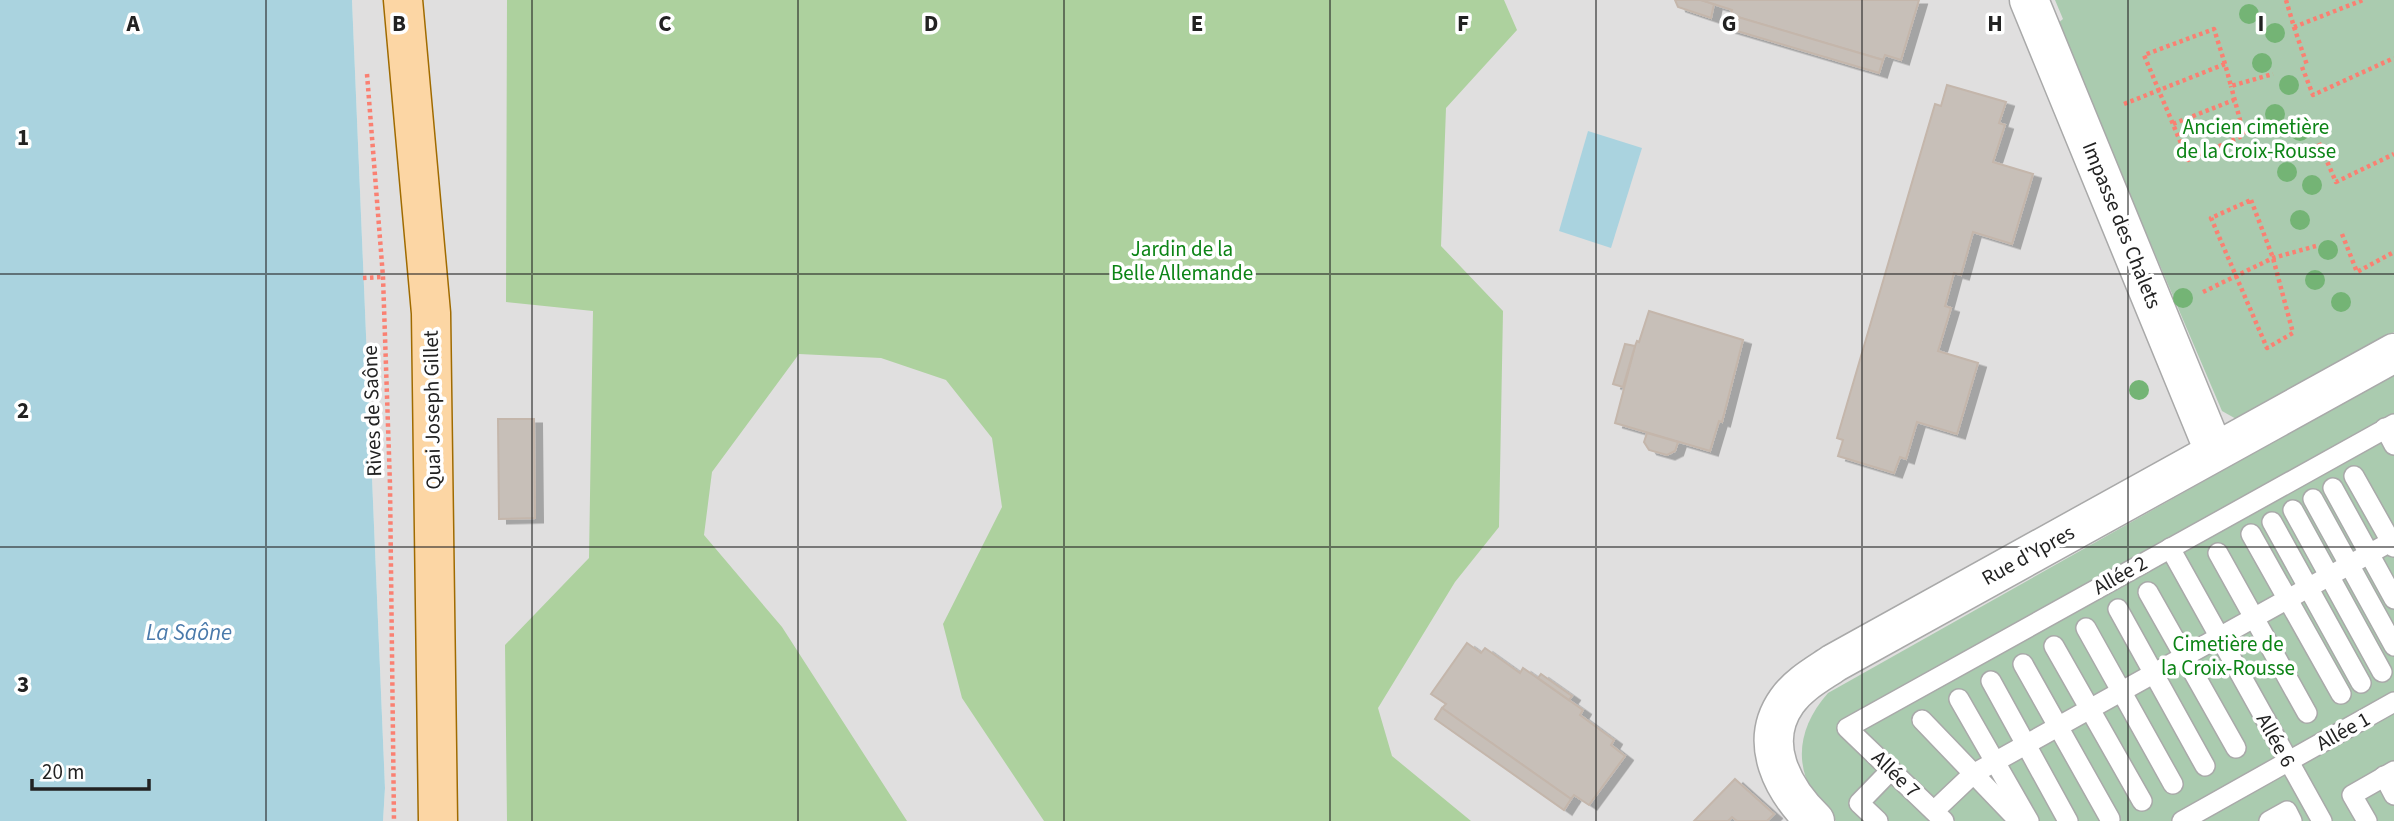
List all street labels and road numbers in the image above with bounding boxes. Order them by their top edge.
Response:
street label: Impasse des Chalets [2075,137,2169,313]
street label: Quai Joseph Gillet [416,330,448,490]
street label: Rives de Saône [355,345,389,477]
street label: Rue d'Ypres [1976,517,2080,593]
street label: Allée 2 [2088,548,2152,602]
street label: Allée 1 [2311,704,2375,758]
street label: Allée 6 [2249,708,2303,772]
street label: Allée 7 [1865,743,1927,805]

